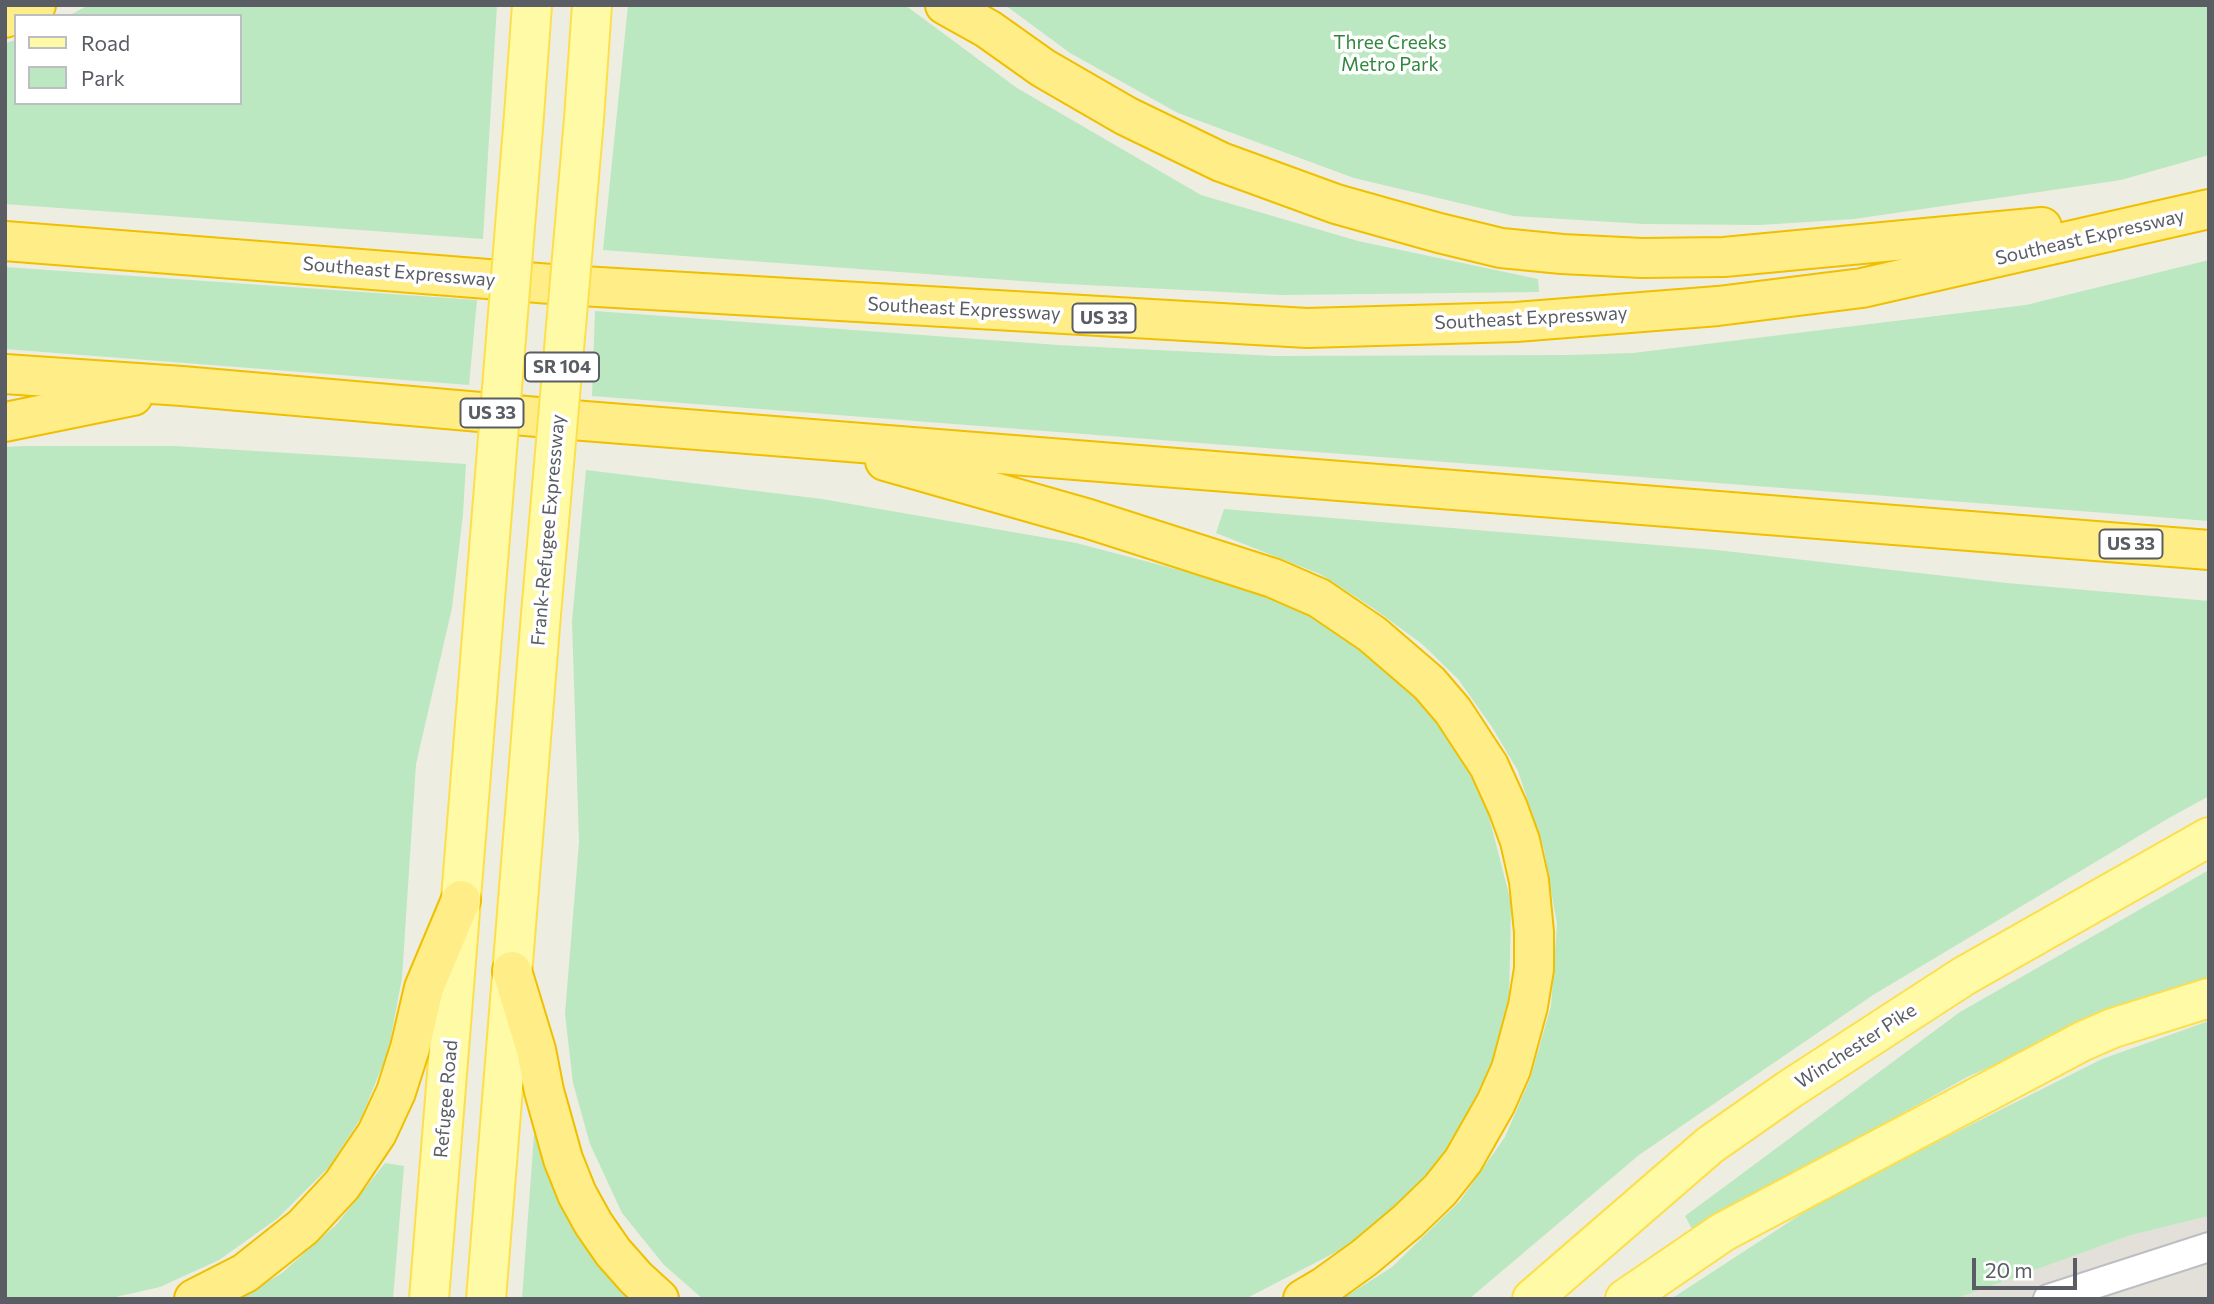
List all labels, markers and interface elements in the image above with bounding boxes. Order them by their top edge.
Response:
legend [14,14,242,105]
text: Road [81,30,130,55]
park label: Three Creeks Metro Park [1333,32,1447,76]
text: Park [81,65,125,90]
street label: Southeast Expressway [1993,204,2187,270]
street label: Southeast Expressway [302,252,496,292]
street label: Southeast Expressway [867,293,1061,325]
street label: Southeast Expressway [1434,302,1628,334]
road number: US 33 [1072,304,1136,332]
road number: SR 104 [525,352,599,382]
road number: US 33 [461,398,524,428]
street label: Frank-Refugee Expressway [527,413,569,647]
road number: US 33 [2100,530,2162,558]
street label: Winchester Pike [1791,998,1921,1094]
street label: Refugee Road [429,1039,463,1159]
scale bar [1976,1244,2081,1288]
text: 20 m [1985,1257,2033,1282]

